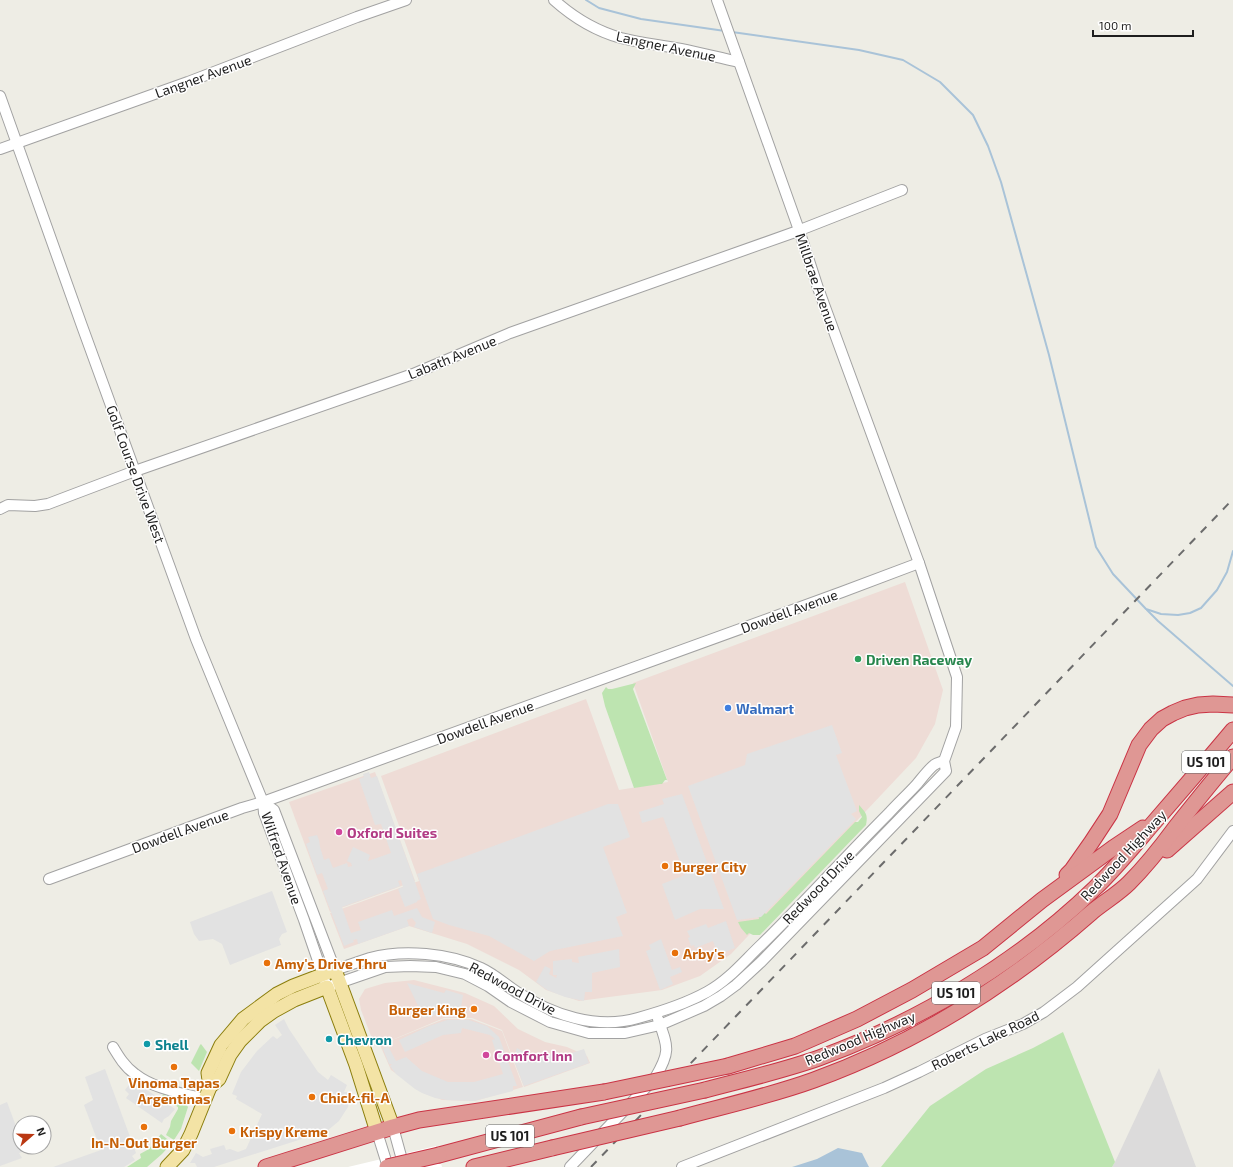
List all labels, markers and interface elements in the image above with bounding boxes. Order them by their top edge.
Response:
scale bar [1093,12,1193,38]
text: 100 m [1099,18,1131,32]
street label: Langner Avenue [615,27,717,65]
street label: Langner Avenue [152,51,254,101]
street label: Millbrae Avenue [792,231,842,333]
street label: Labath Avenue [405,332,499,382]
street label: Golf Course Drive West [103,403,169,545]
street label: Dowdell Avenue [738,586,840,636]
place label: Driven Raceway [866,651,972,668]
marker: Driven Raceway [853,654,863,664]
street label: Dowdell Avenue [434,697,536,747]
place label: Walmart [736,700,794,717]
marker: Walmart [723,703,733,713]
road number: US 101 [1182,751,1230,773]
street label: Dowdell Avenue [129,806,231,856]
street label: Redwood Highway [1077,806,1170,904]
street label: Wilfred Avenue [258,809,306,907]
place label: Oxford Suites [347,824,437,841]
marker: Oxford Suites [334,827,344,837]
street label: Redwood Drive [779,847,857,927]
place label: Burger City [673,858,747,875]
marker: Burger City [660,861,670,871]
place label: Arby's [683,945,725,962]
marker: Arby's [670,948,680,958]
place label: Amy's Drive Thru [275,955,387,972]
marker: Amy's Drive Thru [262,958,272,968]
street label: Redwood Drive [467,958,559,1018]
road number: US 101 [932,982,980,1004]
place label: Burger King [389,1001,466,1018]
marker: Burger King [469,1004,479,1014]
street label: Redwood Highway [802,1007,918,1069]
street label: Roberts Lake Road [928,1007,1042,1073]
place label: Chevron [337,1031,392,1048]
marker: Chevron [324,1034,334,1044]
place label: Shell [155,1036,189,1053]
marker: Shell [142,1039,152,1049]
place label: Comfort Inn [494,1047,572,1064]
marker: Comfort Inn [481,1050,491,1060]
marker: Vinoma Tapas Argentinas [169,1062,179,1072]
place label: Vinoma Tapas Argentinas [128,1074,220,1107]
place label: Chick-fil-A [320,1089,390,1106]
marker: Chick-fil-A [307,1092,317,1102]
north arrow [12,1115,52,1155]
marker: In-N-Out Burger [139,1122,149,1132]
place label: Krispy Kreme [240,1123,328,1140]
text: N [34,1125,49,1137]
road number: US 101 [486,1125,534,1147]
marker: Krispy Kreme [227,1126,237,1136]
place label: In-N-Out Burger [91,1134,197,1151]

